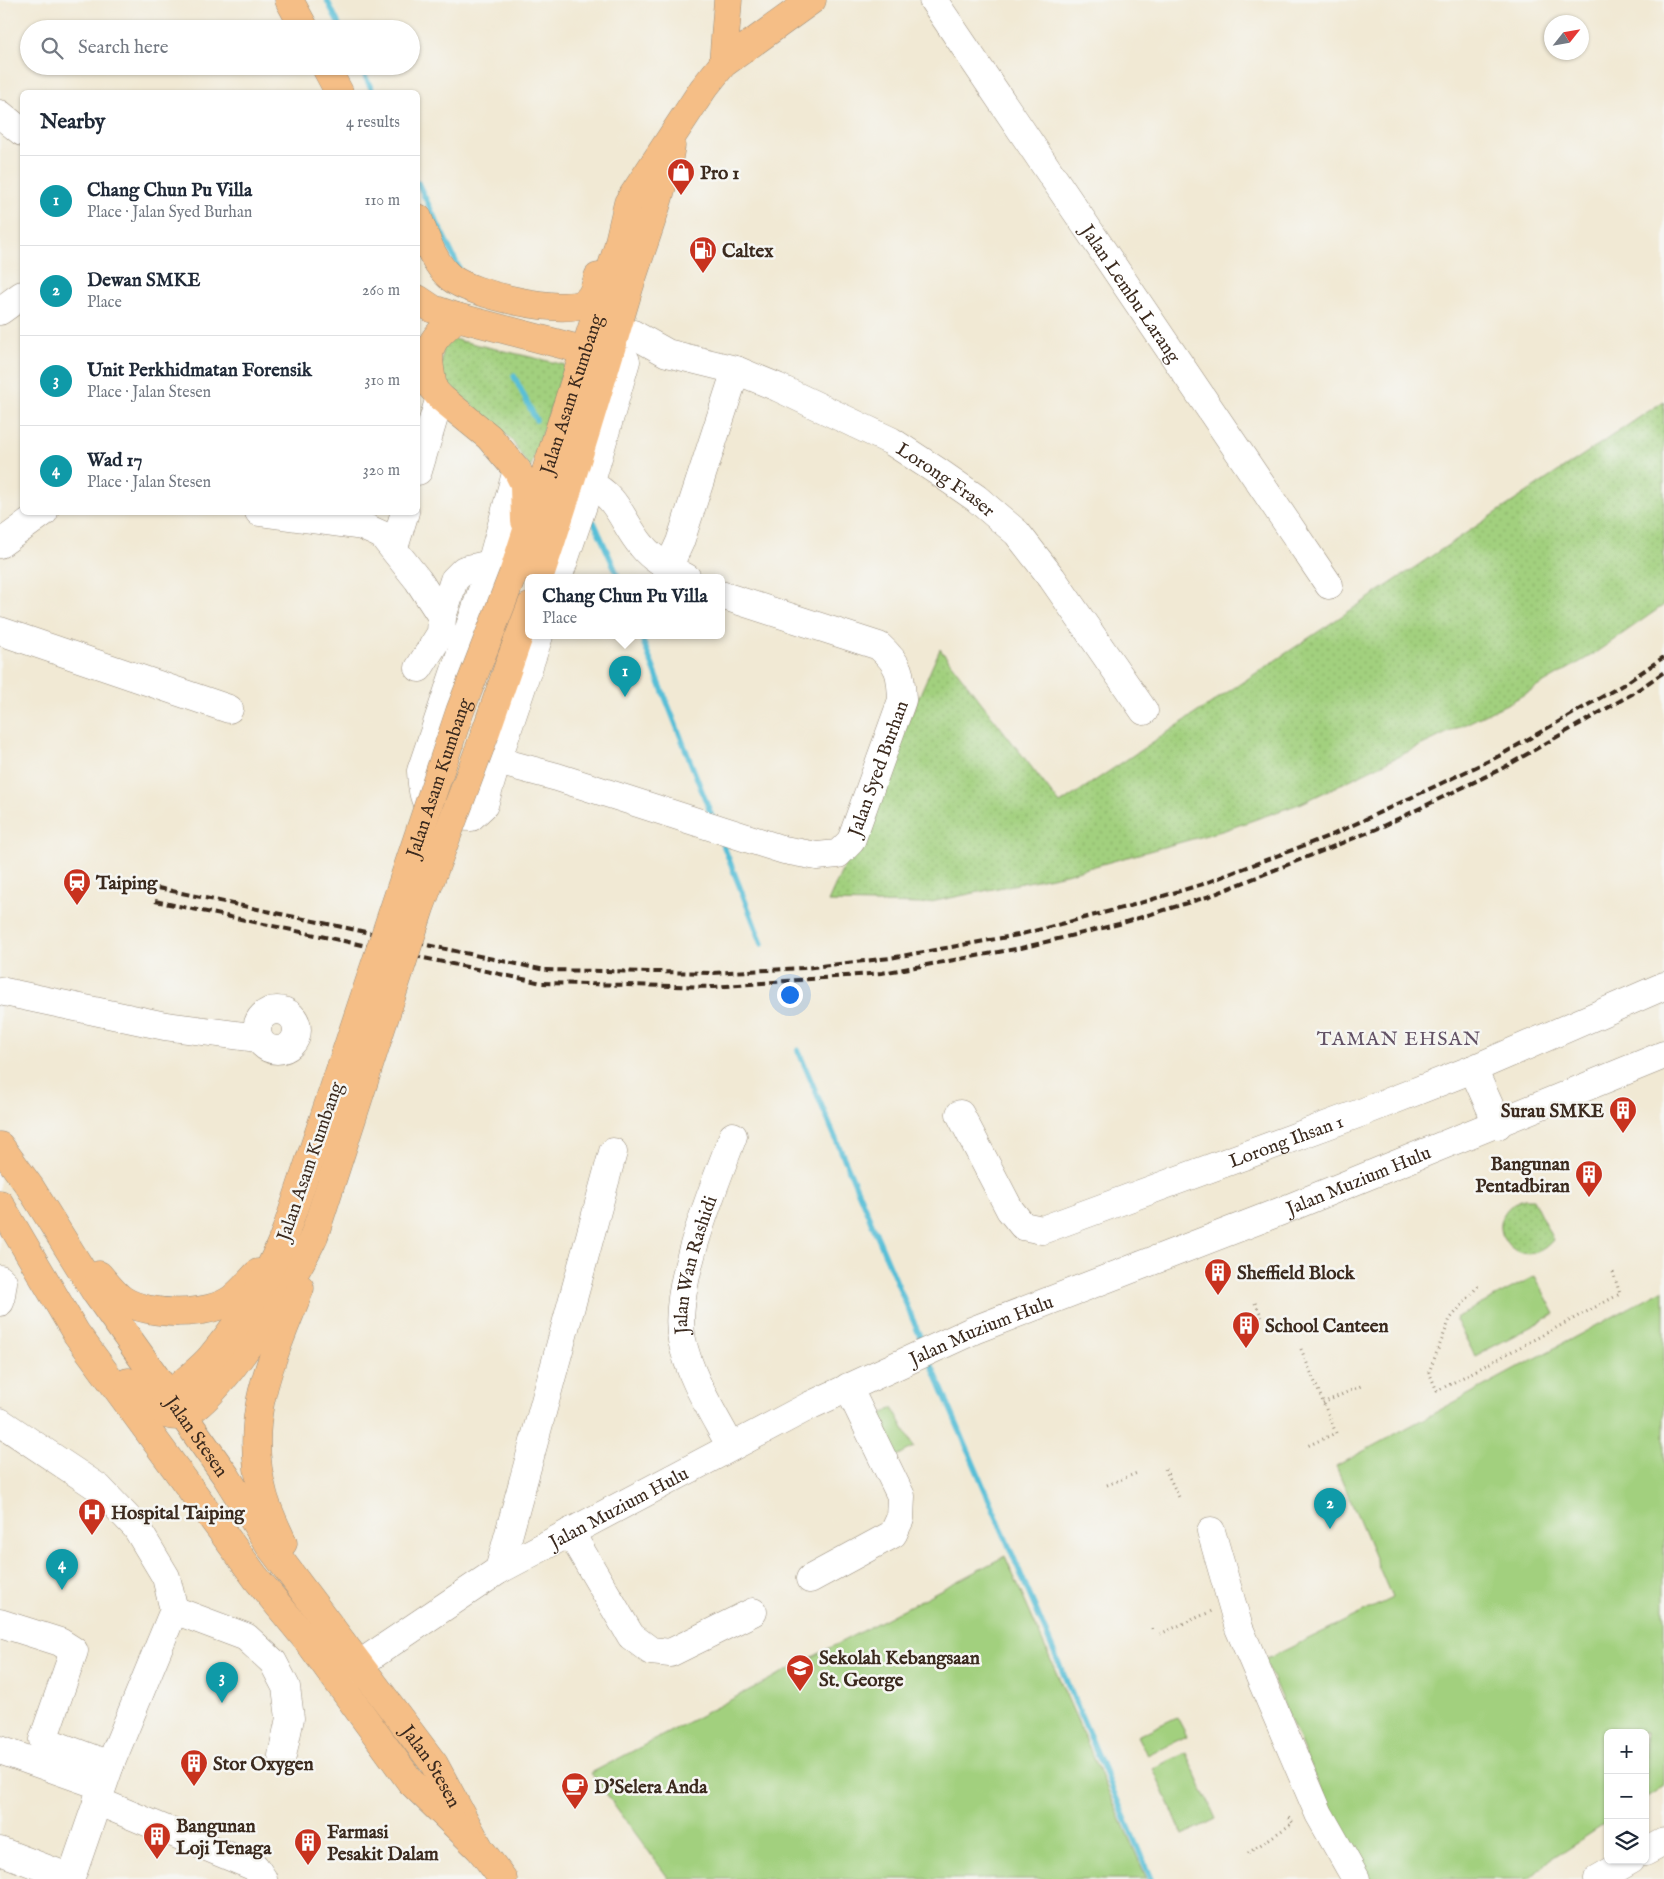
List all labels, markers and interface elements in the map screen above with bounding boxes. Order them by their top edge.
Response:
north arrow [1544,15,1589,60]
search box [20,20,420,75]
icon: search [38,34,66,62]
text: Search here [78,36,169,60]
text: Nearby [40,109,105,136]
text: 4 results [346,113,400,133]
shop icon: Pro 1 [666,157,696,196]
place label: Pro 1 [700,162,739,186]
text: Chang Chun Pu Villa [87,179,252,203]
text: 1 [53,191,59,211]
text: 110 m [364,191,400,211]
text: Place · Jalan Syed Burhan [87,203,252,223]
street label: Jalan Lembu Larang [1073,219,1185,369]
fuel station icon: Caltex [688,235,718,274]
place label: Caltex [722,240,774,264]
text: Dewan SMKE [87,269,200,293]
text: 2 [52,281,60,301]
text: 260 m [362,281,400,301]
text: Place [87,293,122,313]
street label: Jalan Asam Kumbang [535,311,610,480]
text: Unit Perkhidmatan Forensik [87,359,312,383]
text: 3 [53,371,59,391]
text: 310 m [364,371,400,391]
text: Place · Jalan Stesen [87,383,211,403]
street label: Lorong Fraser [891,438,999,523]
text: Wad 17 [87,449,142,473]
text: 4 [52,461,60,481]
text: 320 m [363,461,400,481]
text: Place · Jalan Stesen [87,473,211,493]
popup [525,574,725,639]
text: Chang Chun Pu Villa [542,585,708,609]
text: Place [542,609,577,629]
pin: 1 [609,656,641,697]
street label: Jalan Asam Kumbang [401,694,478,863]
street label: Jalan Syed Burhan [843,698,915,842]
station icon: Taiping [62,867,92,906]
place label: Taiping [95,872,158,896]
your location [777,982,803,1008]
district label: TAMAN EHSAN [1317,1027,1481,1052]
street label: Jalan Asam Kumbang [272,1078,350,1246]
building icon: Surau SMKE [1608,1095,1638,1134]
place label: Surau SMKE [1501,1100,1604,1124]
street label: Lorong Ihsan 1 [1226,1110,1347,1174]
street label: Jalan Muzium Hulu [1281,1141,1435,1223]
place label: Bangunan Pentadbiran [1475,1153,1570,1199]
building icon: Bangunan Pentadbiran [1574,1159,1604,1198]
street label: Jalan Wan Rashidi [670,1193,723,1337]
building icon: Sheffield Block [1203,1257,1233,1296]
place label: Sheffield Block [1237,1262,1356,1286]
street label: Jalan Muzium Hulu [904,1290,1057,1373]
building icon: School Canteen [1231,1310,1261,1349]
place label: School Canteen [1265,1315,1389,1339]
street label: Jalan Stesen [158,1390,233,1482]
street label: Jalan Muzium Hulu [544,1462,693,1556]
pin: 2 [1314,1488,1346,1529]
hospital icon: Hospital Taiping [77,1497,107,1536]
place label: Hospital Taiping [111,1502,245,1526]
pin: 4 [46,1549,78,1590]
place label: Sekolah Kebangsaan St. George [819,1647,980,1693]
school or university icon: Sekolah Kebangsaan St. George [785,1653,815,1692]
pin: 3 [206,1662,238,1703]
street label: Jalan Stesen [394,1719,465,1812]
map controls [1604,1729,1649,1864]
button: + [1604,1729,1649,1774]
building icon: Stor Oxygen [179,1748,209,1787]
place label: Stor Oxygen [213,1753,314,1777]
cafe icon: D'Selera Anda [560,1771,590,1810]
button: − [1604,1774,1649,1819]
place label: D'Selera Anda [594,1776,708,1800]
place label: Bangunan Loji Tenaga [176,1815,272,1861]
button: layers [1604,1819,1649,1864]
building icon: Bangunan Loji Tenaga [142,1821,172,1860]
place label: Farmasi Pesakit Dalam [327,1821,439,1867]
building icon: Farmasi Pesakit Dalam [293,1827,323,1866]

